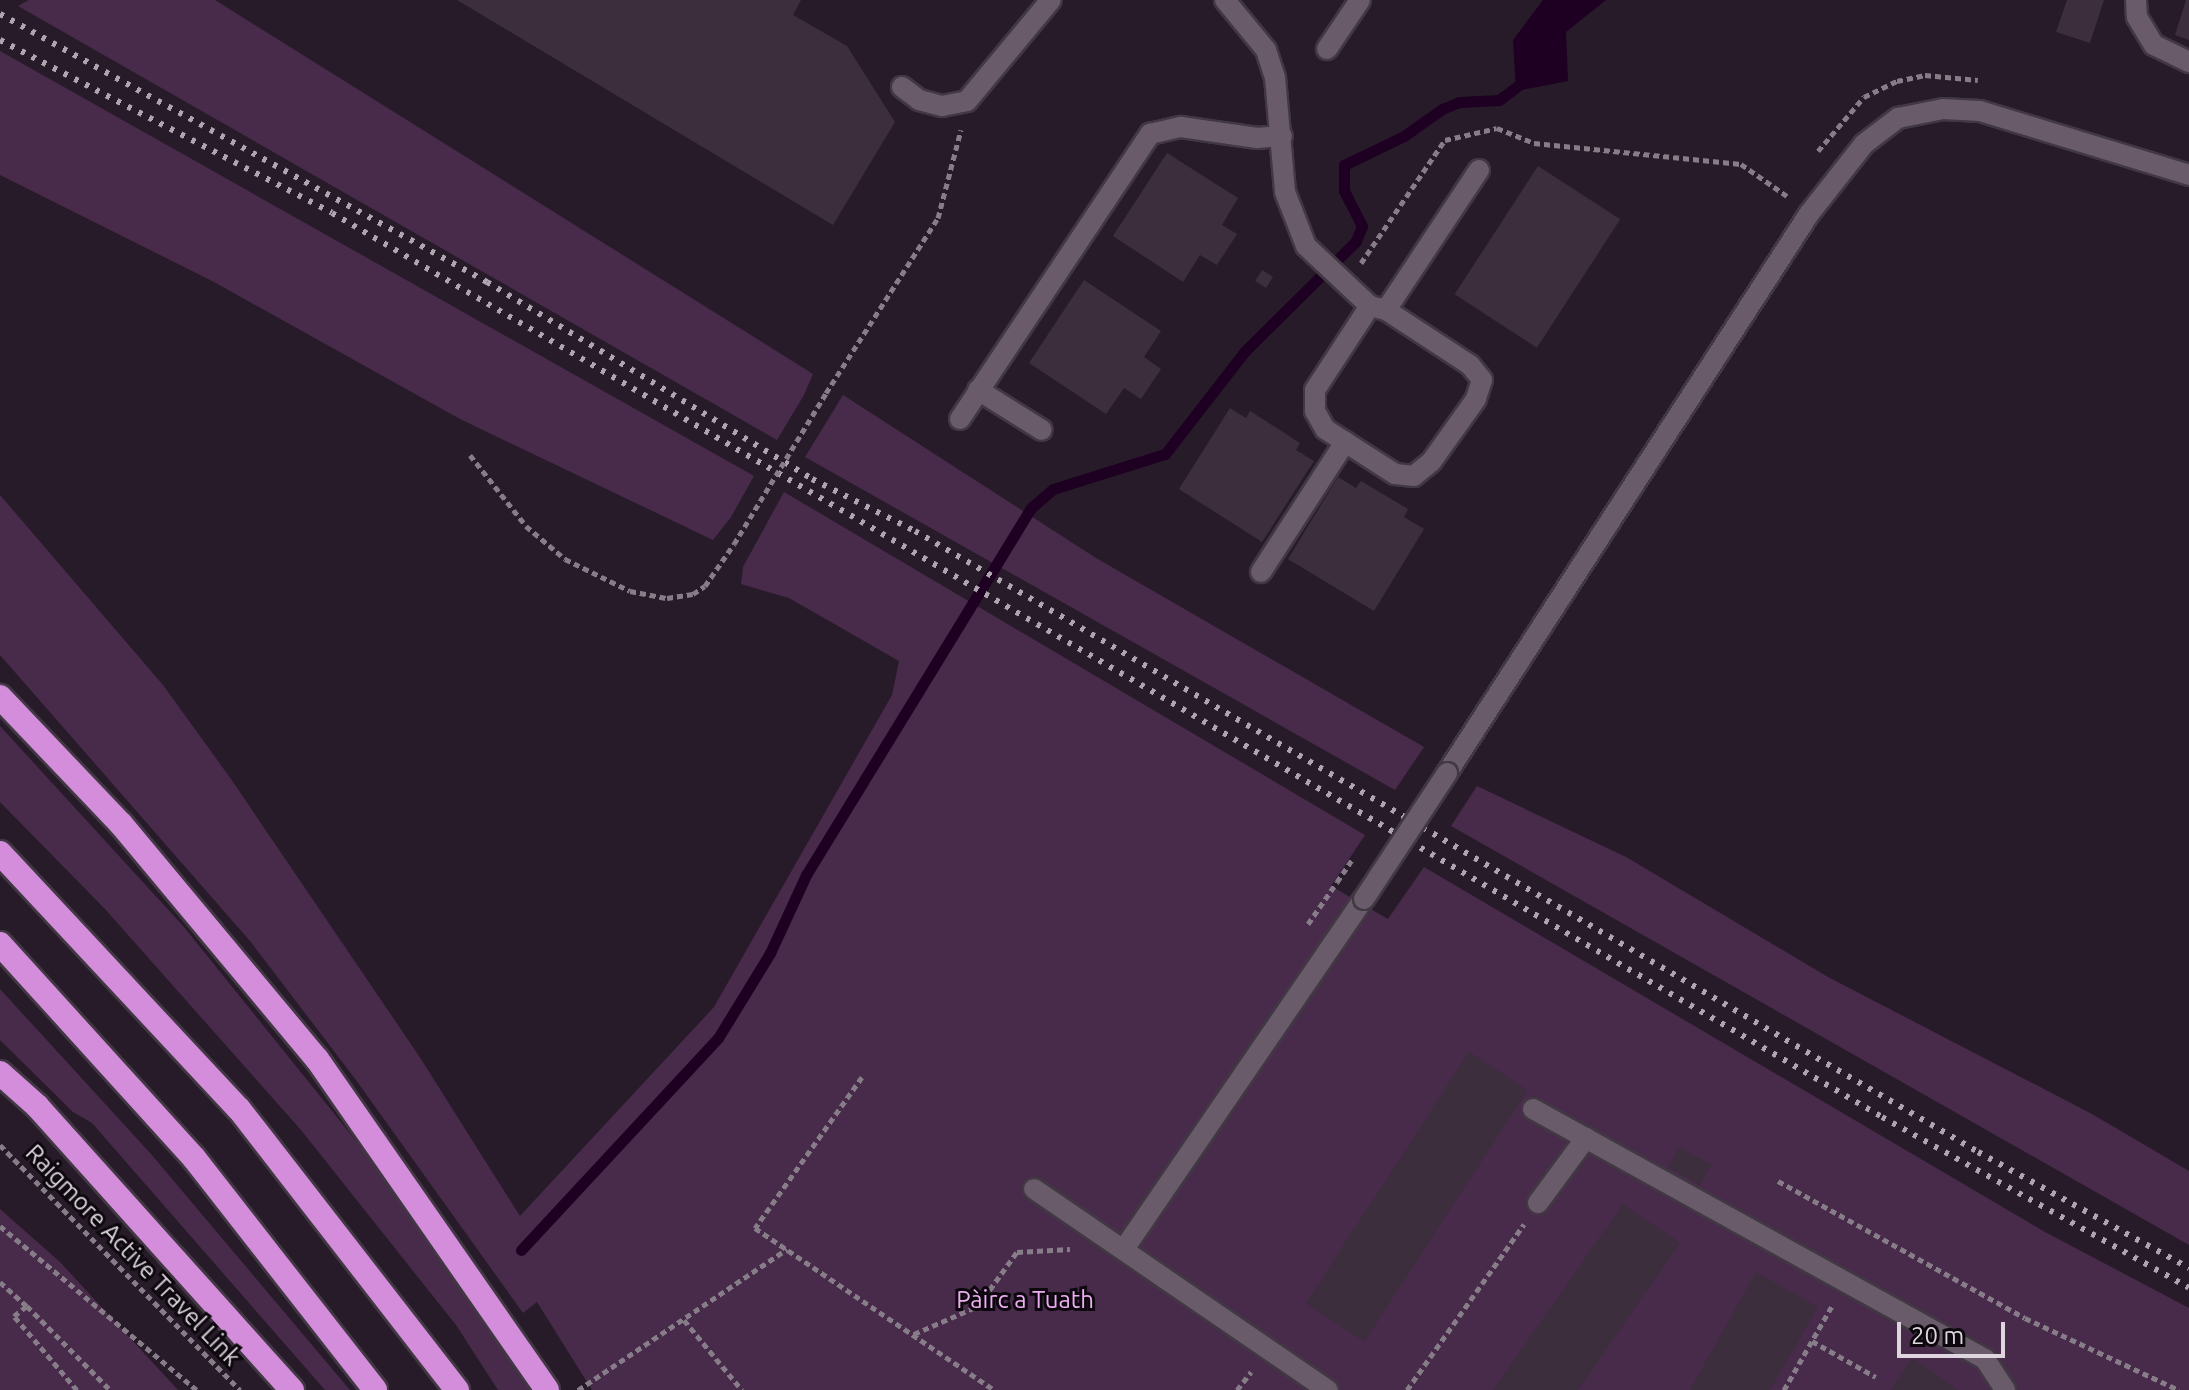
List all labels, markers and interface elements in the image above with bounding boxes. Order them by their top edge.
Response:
street label: Raigmore Active Travel Link [20,1138,246,1372]
park label: Pàirc a Tuath [956,1286,1094,1314]
scale bar [1901,1306,2009,1356]
text: 20 m [1911,1322,1964,1349]

